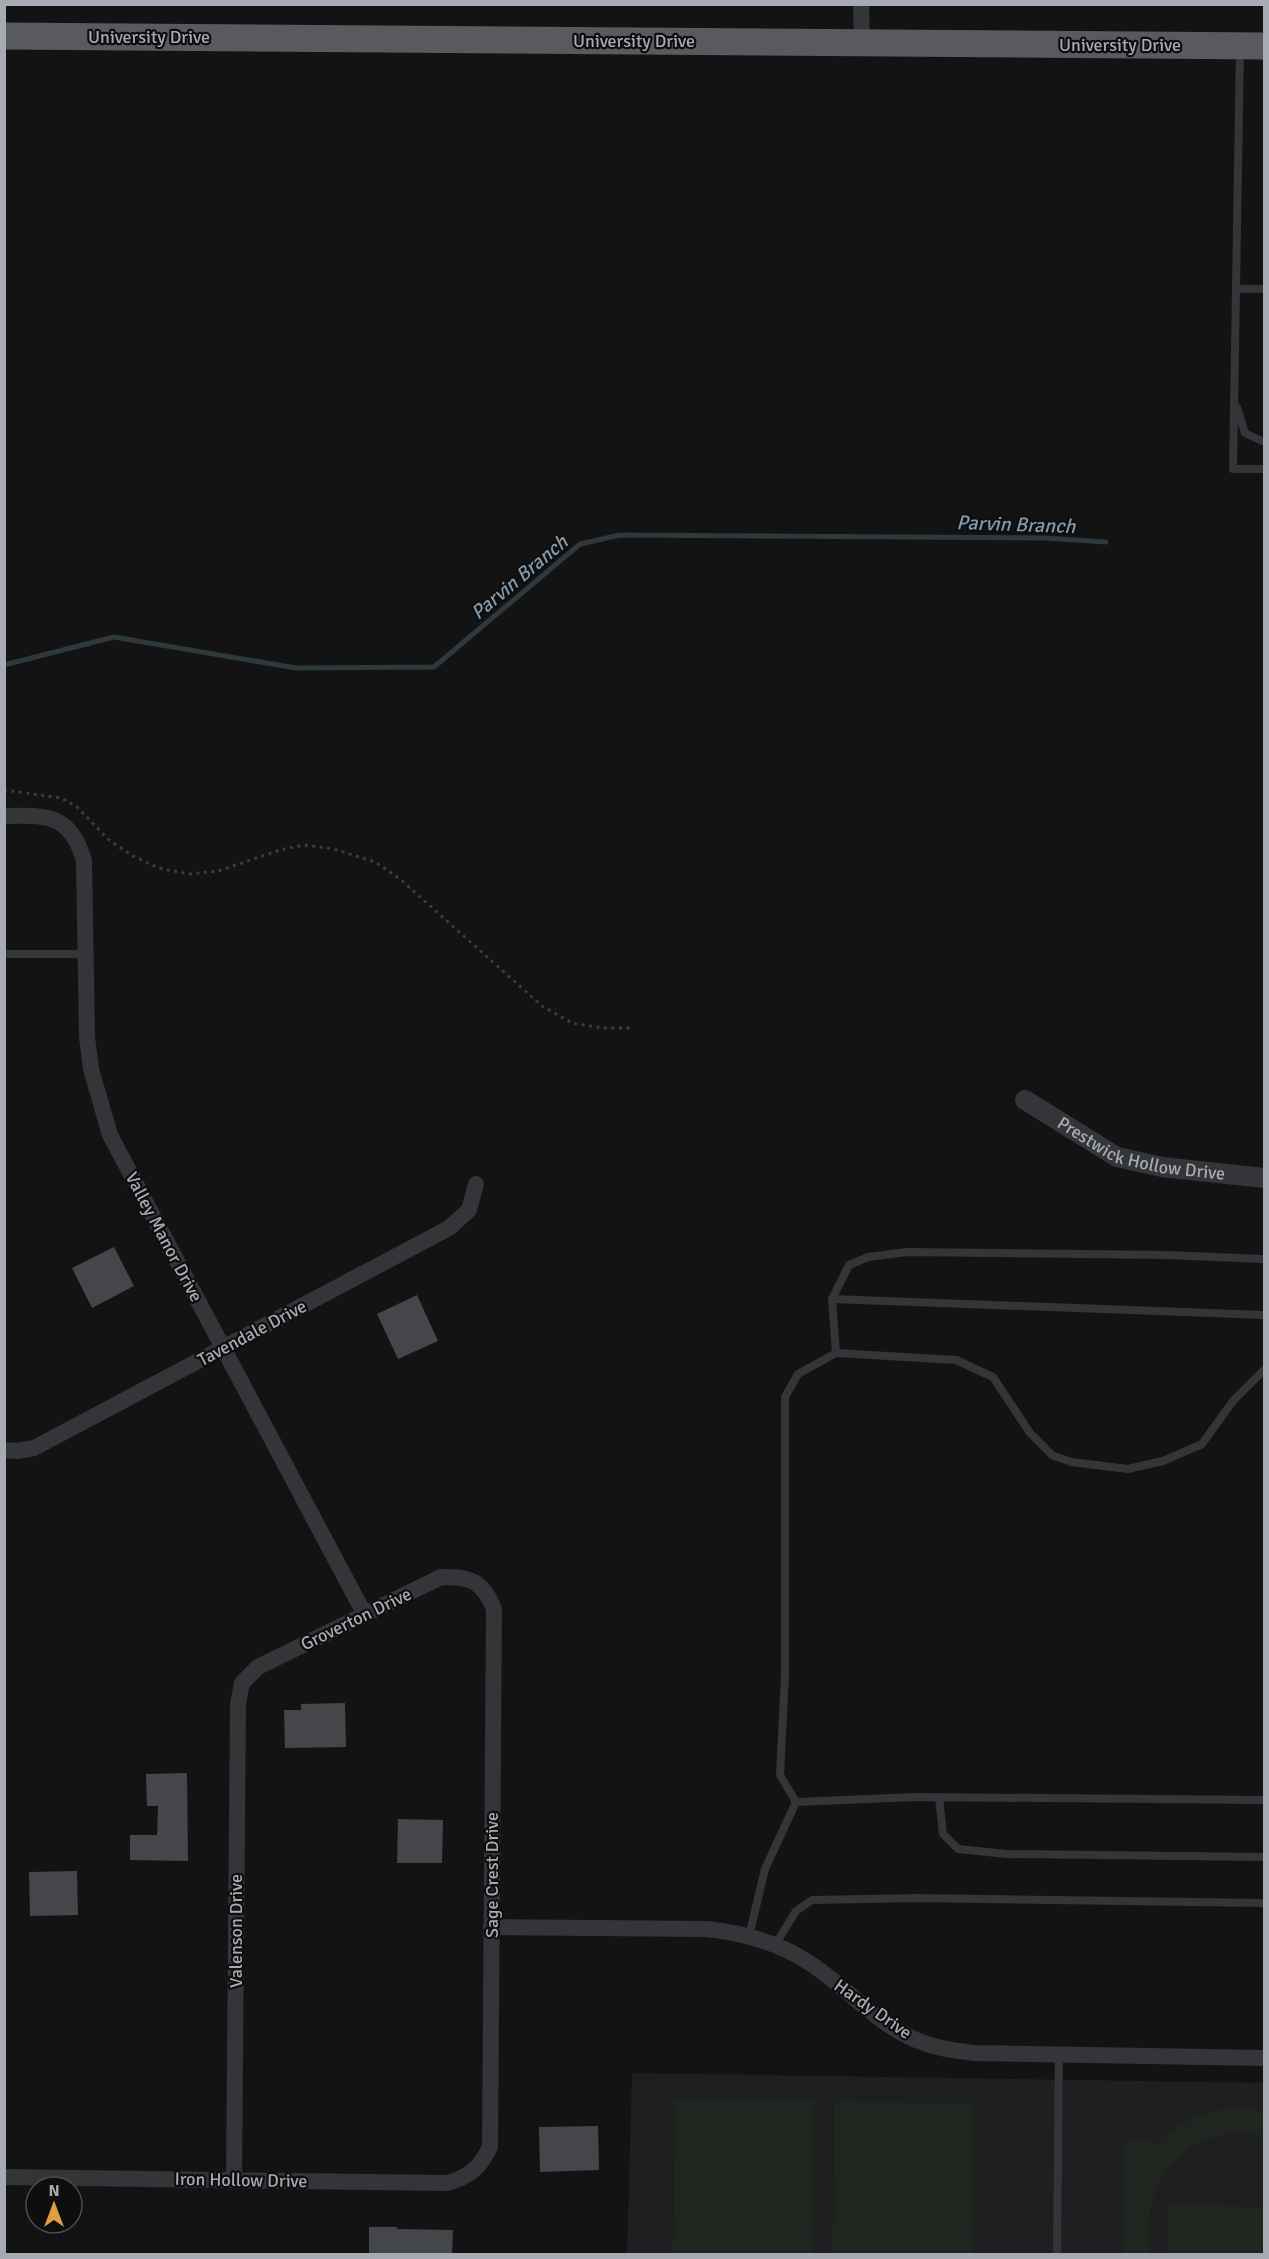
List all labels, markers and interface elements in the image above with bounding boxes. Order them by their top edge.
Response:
street label: University Drive [88,26,210,48]
street label: University Drive [573,30,695,52]
street label: University Drive [1059,34,1181,56]
water label: Parvin Branch [956,510,1077,539]
water label: Parvin Branch [466,529,574,625]
street label: Prestwick Hollow Drive [1053,1112,1226,1185]
street label: Valley Manor Drive [121,1168,207,1306]
street label: Tavendale Drive [194,1295,310,1371]
street label: Groverton Drive [297,1583,415,1655]
street label: Sage Crest Drive [481,1812,503,1938]
street label: Valenson Drive [225,1874,247,1988]
street label: Hardy Drive [830,1974,916,2044]
street label: Iron Hollow Drive [174,2168,308,2192]
north arrow [24,2175,84,2235]
text: N [48,2181,60,2201]

